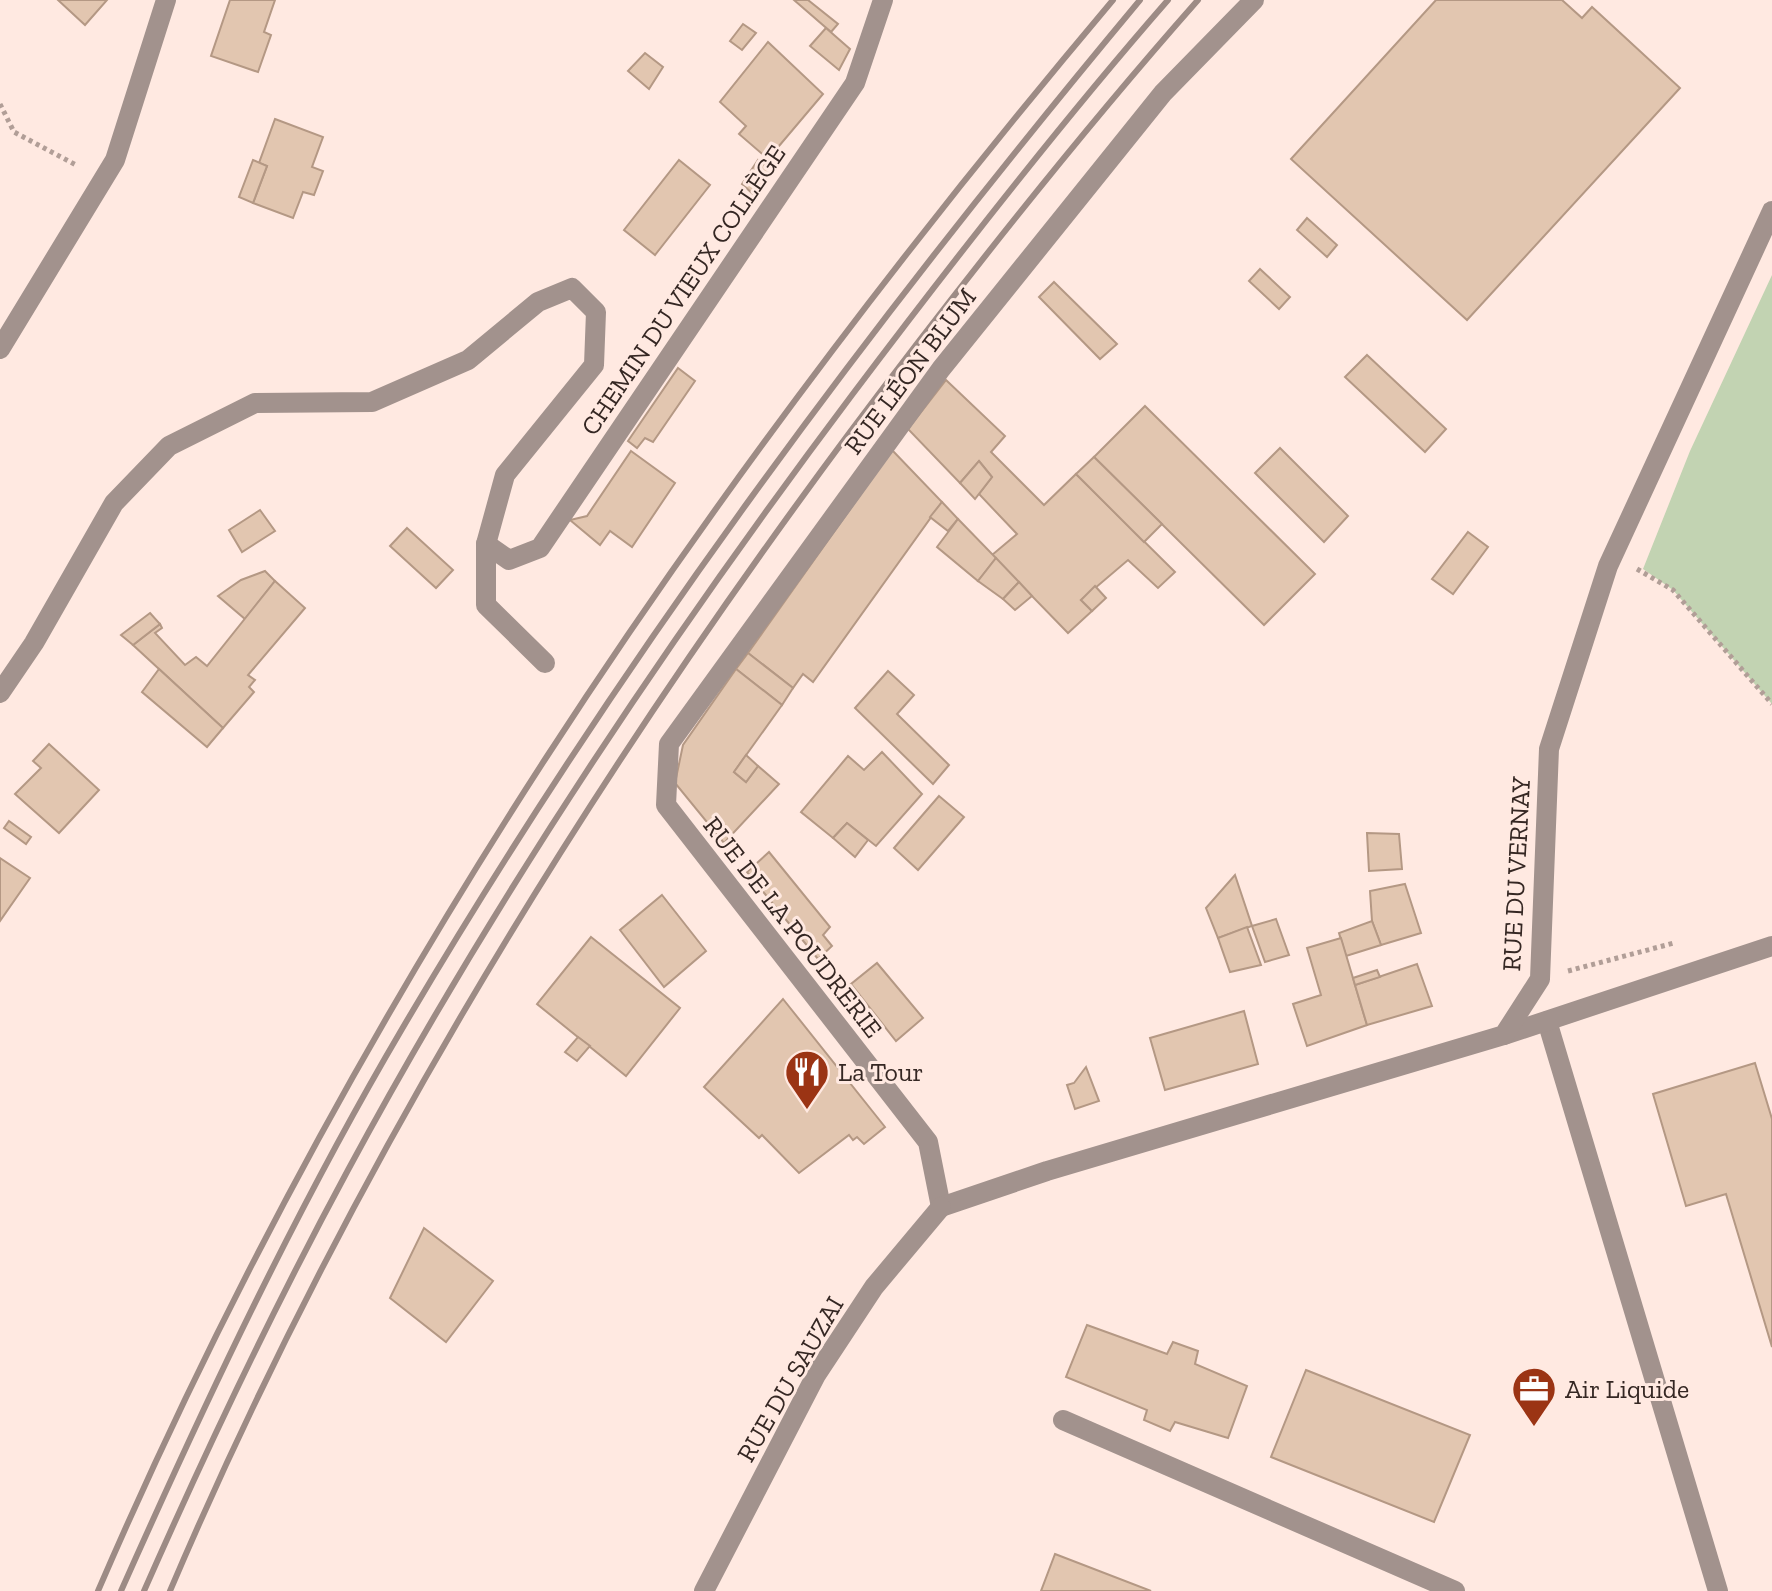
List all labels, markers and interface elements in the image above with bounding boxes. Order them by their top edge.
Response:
street label: CHEMIN DU VIEUX COLLÈGE [574,139,792,441]
street label: RUE LÉON BLUM [837,282,983,460]
street label: RUE DU VERNAY [1495,776,1537,972]
street label: RUE DE LA POUDRERIE [697,810,889,1044]
restaurant icon: La Tour [783,1048,831,1111]
place label: La Tour [838,1056,923,1088]
street label: RUE DU SAUZAI [730,1290,850,1468]
office icon: Air Liquide [1510,1365,1558,1428]
place label: Air Liquide [1565,1373,1689,1405]

